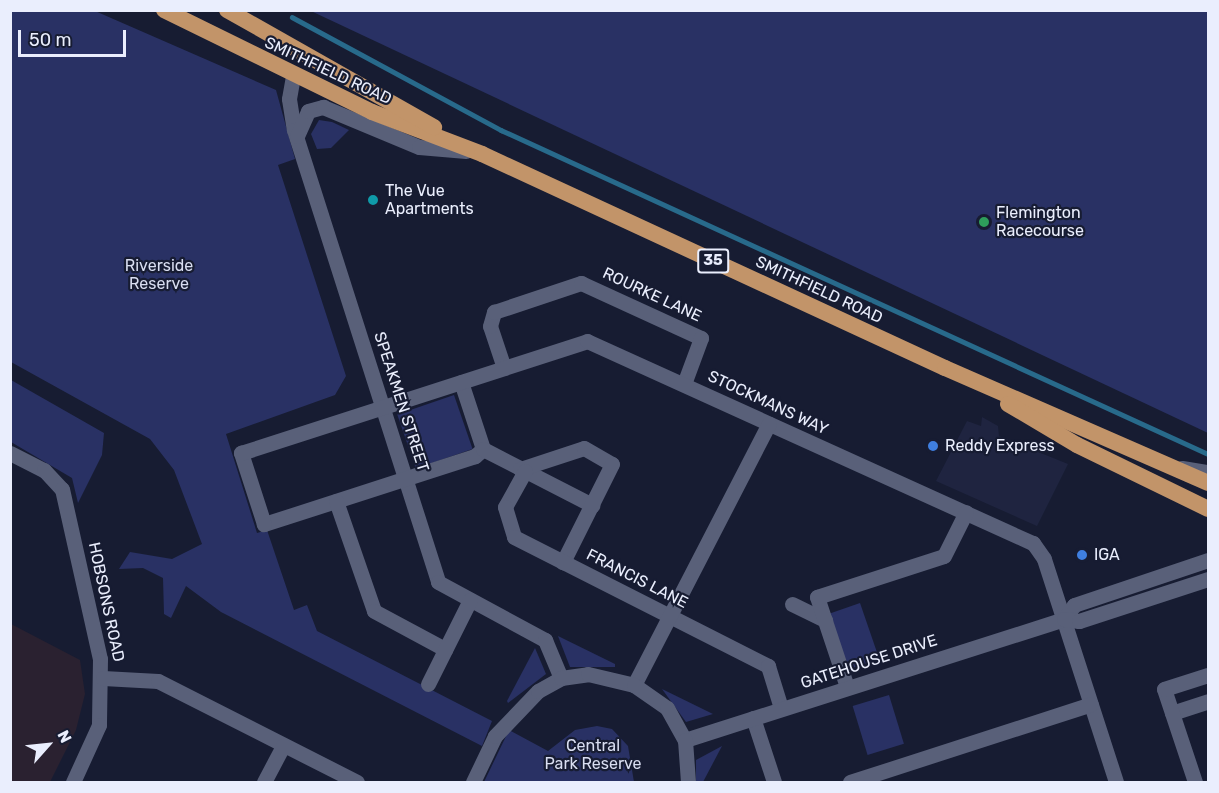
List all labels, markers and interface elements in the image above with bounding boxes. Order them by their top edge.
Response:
scale bar [21,18,129,56]
text: 50 m [29,29,72,51]
street label: SMITHFIELD ROAD [261,33,395,109]
place label: The Vue Apartments [385,181,474,219]
marker: The Vue Apartments [366,193,380,207]
place label: Flemington Racecourse [996,203,1084,241]
marker: Flemington Racecourse [977,215,991,229]
road number: 35 [696,249,730,273]
street label: SMITHFIELD ROAD [752,252,886,328]
park label: Riverside Reserve [125,256,193,294]
street label: ROURKE LANE [600,264,704,326]
street label: SPEAKMEN STREET [369,330,433,474]
street label: STOCKMANS WAY [705,367,831,439]
place label: Reddy Express [945,436,1055,456]
marker: Reddy Express [926,439,940,453]
street label: HOBSONS ROAD [84,541,128,663]
street label: FRANCIS LANE [583,545,691,613]
place label: IGA [1094,545,1120,565]
marker: IGA [1075,548,1089,562]
street label: GATEHOUSE DRIVE [798,631,940,693]
north arrow [18,715,78,775]
text: N [53,727,76,746]
park label: Central Park Reserve [544,736,642,774]

